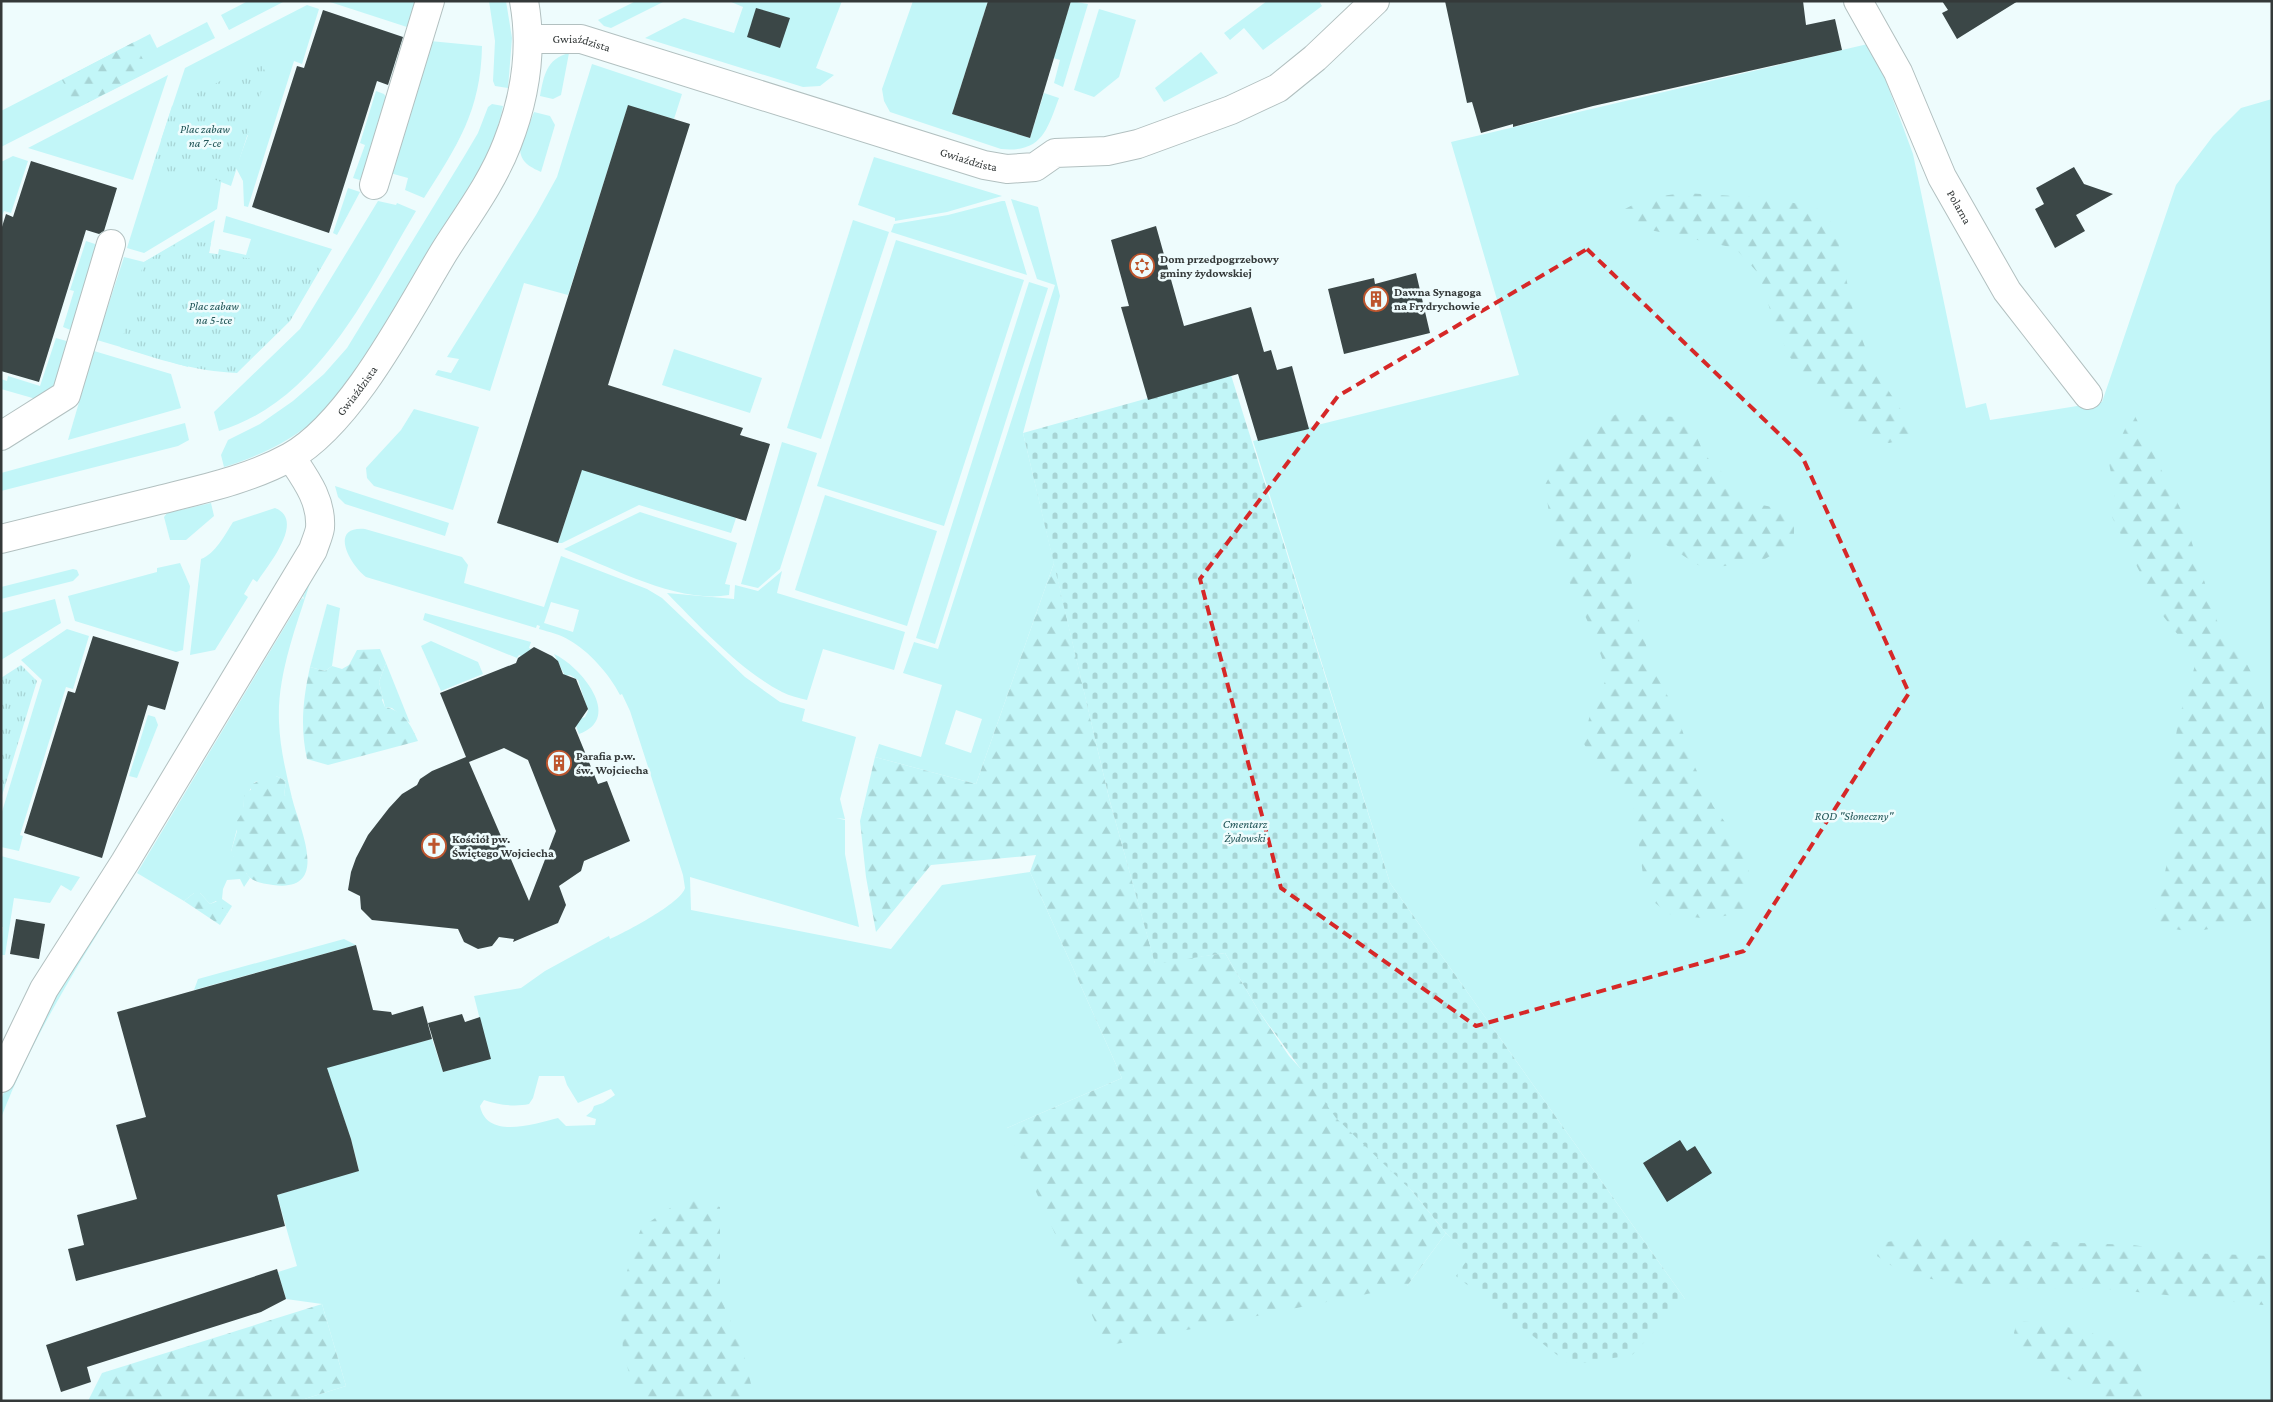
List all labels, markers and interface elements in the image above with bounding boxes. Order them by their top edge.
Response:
street label: Gwiaździsta [553,32,613,55]
park label: Plac zabaw na 7-ce [180,122,230,150]
street label: Gwiaździsta [938,145,999,174]
street label: Polarna [1944,188,1975,227]
place label: Dom przedpogrzebowy gminy żydowskiej [1160,252,1279,280]
synagogue icon: Dom przedpogrzebowy gminy żydowskiej [1129,253,1155,279]
place label: Dawna Synagoga na Frydrychowie [1394,285,1481,313]
building icon: Dawna Synagoga na Frydrychowie [1363,286,1389,312]
park label: Plac zabaw na 5-tce [189,299,239,327]
street label: Gwiaździsta [334,363,381,419]
place label: Parafia p.w. św. Wojciecha [576,749,649,777]
building icon: Parafia p.w. św. Wojciecha [546,750,572,776]
park label: ROD "Słoneczny" [1815,809,1894,823]
park label: Cmentarz Żydowski [1223,817,1268,845]
place label: Kościół pw. Świętego Wojciecha [452,832,554,860]
church icon: Kościół pw. Świętego Wojciecha [421,833,447,859]

